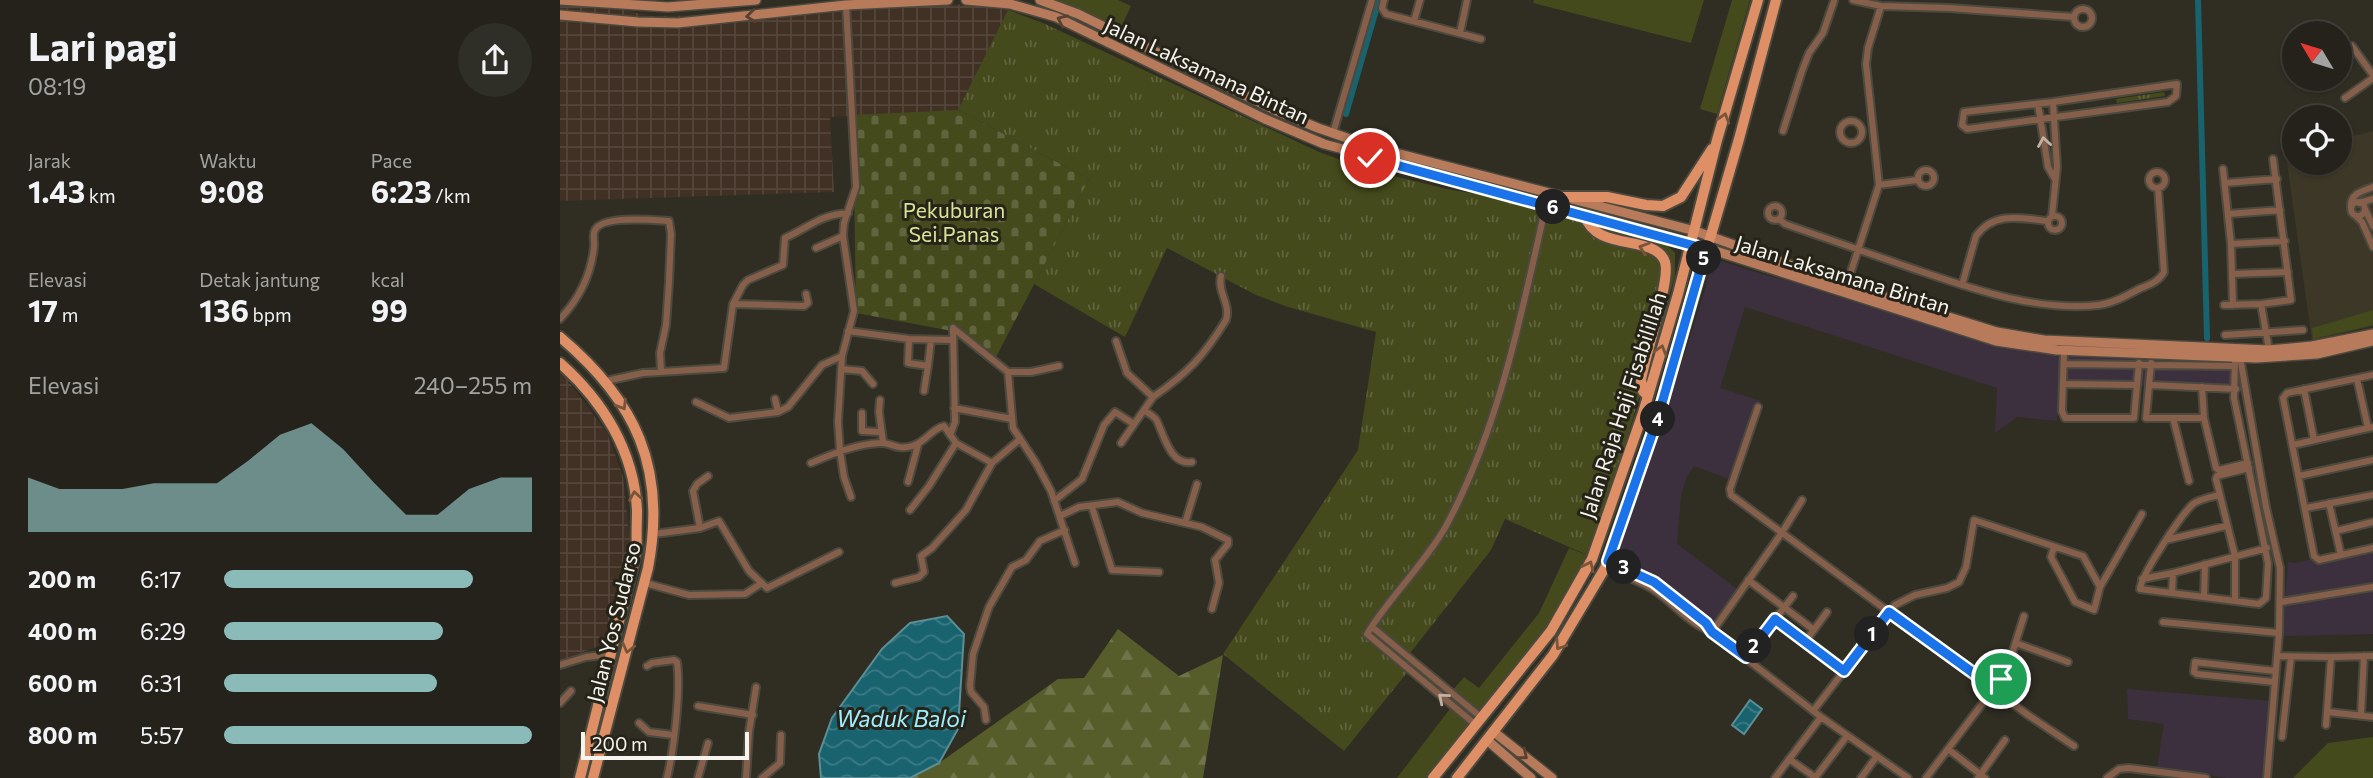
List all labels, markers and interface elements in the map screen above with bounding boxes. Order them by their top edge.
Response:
one-way arrow [745,8,757,23]
street label: Jalan Laksamana Bintan [1101,11,1313,129]
one-way arrow [1056,14,1069,28]
north arrow [2282,21,2352,91]
map controls [2282,21,2352,175]
text: Lari pagi [28,22,178,69]
button: share [458,23,532,97]
text: 08:19 [28,72,86,100]
button: locate [2282,105,2352,175]
one-way arrow [1715,112,1730,124]
pin [1340,128,1400,188]
one-way arrow [2037,136,2052,148]
icon: check [1351,139,1389,177]
text: Jarak [28,149,71,172]
text: Waktu [199,149,256,172]
text: Pace [371,149,412,172]
text: 1.43 [28,172,85,209]
text: 9:08 [199,172,264,209]
text: 6:23 [371,172,432,209]
text: km [85,184,116,207]
text: /km [432,184,471,207]
pin: 6 [1536,190,1570,224]
text: 6 [1547,195,1558,218]
park label: Pekuburan Sei.Panas [903,197,1005,246]
street label: Jalan Laksamana Bintan [1733,229,1953,319]
pin: 5 [1686,240,1722,276]
one-way arrow [1638,242,1651,256]
text: 5 [1698,246,1709,269]
text: Elevasi [28,268,87,291]
text: Detak jantung [199,268,320,291]
text: kcal [371,268,405,291]
street label: Jalan Raja Haji Fisabilillah [1574,289,1670,521]
text: 17 [28,291,58,328]
text: 136 [199,291,249,328]
text: 99 [371,291,408,328]
text: m [58,303,78,326]
text: bpm [249,303,292,326]
one-way arrow [1653,344,1668,356]
text: Elevasi [28,371,99,399]
text: 240–255 m [414,371,532,399]
one-way arrow [614,397,627,410]
pin: 4 [1640,402,1676,436]
text: 4 [1652,407,1663,430]
one-way arrow [628,491,643,502]
street label: Jalan Yos Sudarso [581,539,645,705]
pin: 3 [1606,550,1642,584]
text: 3 [1618,555,1629,578]
one-way arrow [1581,561,1595,573]
text: 200 m [28,565,96,593]
text: 6:17 [140,565,181,593]
pin: 1 [1854,616,1890,652]
text: 400 m [28,617,97,645]
text: 6:29 [140,617,186,645]
text: 1 [1867,622,1876,645]
pin: 2 [1736,628,1772,664]
text: 2 [1748,634,1759,657]
one-way arrow [1556,637,1568,650]
one-way arrow [621,642,636,654]
pin [1971,649,2031,709]
icon: arrive [1982,660,2020,698]
text: 600 m [28,669,97,697]
text: 6:31 [140,669,182,697]
one-way arrow [1438,694,1451,706]
water label: Waduk Baloi [836,704,967,732]
text: 800 m [28,721,97,749]
text: 5:57 [140,721,184,749]
scale bar [581,729,749,761]
text: 200 m [592,732,648,755]
one-way arrow [1514,747,1527,759]

